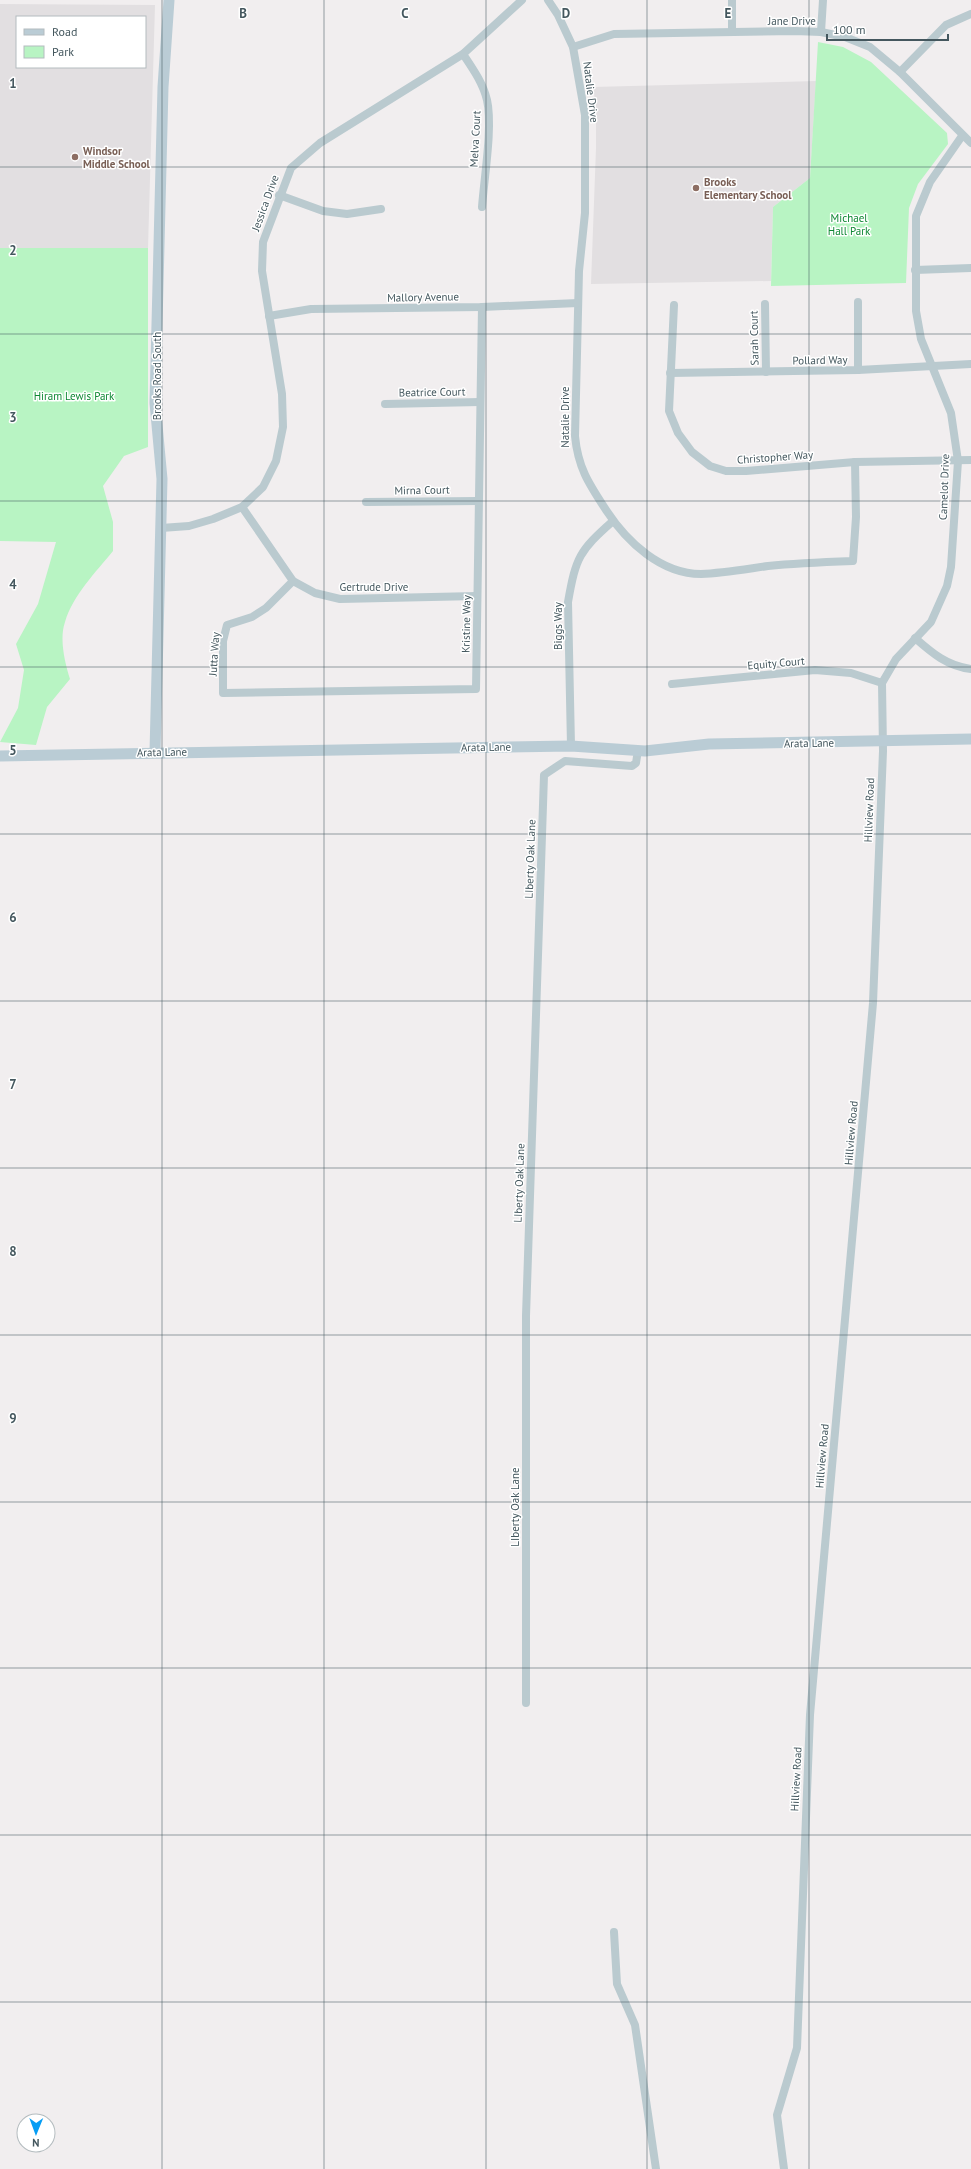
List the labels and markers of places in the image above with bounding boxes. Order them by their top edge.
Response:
place label: Windsor Middle School [83,144,151,171]
marker: Windsor Middle School [70,152,80,162]
place label: Brooks Elementary School [704,175,792,202]
marker: Brooks Elementary School [691,183,701,193]

